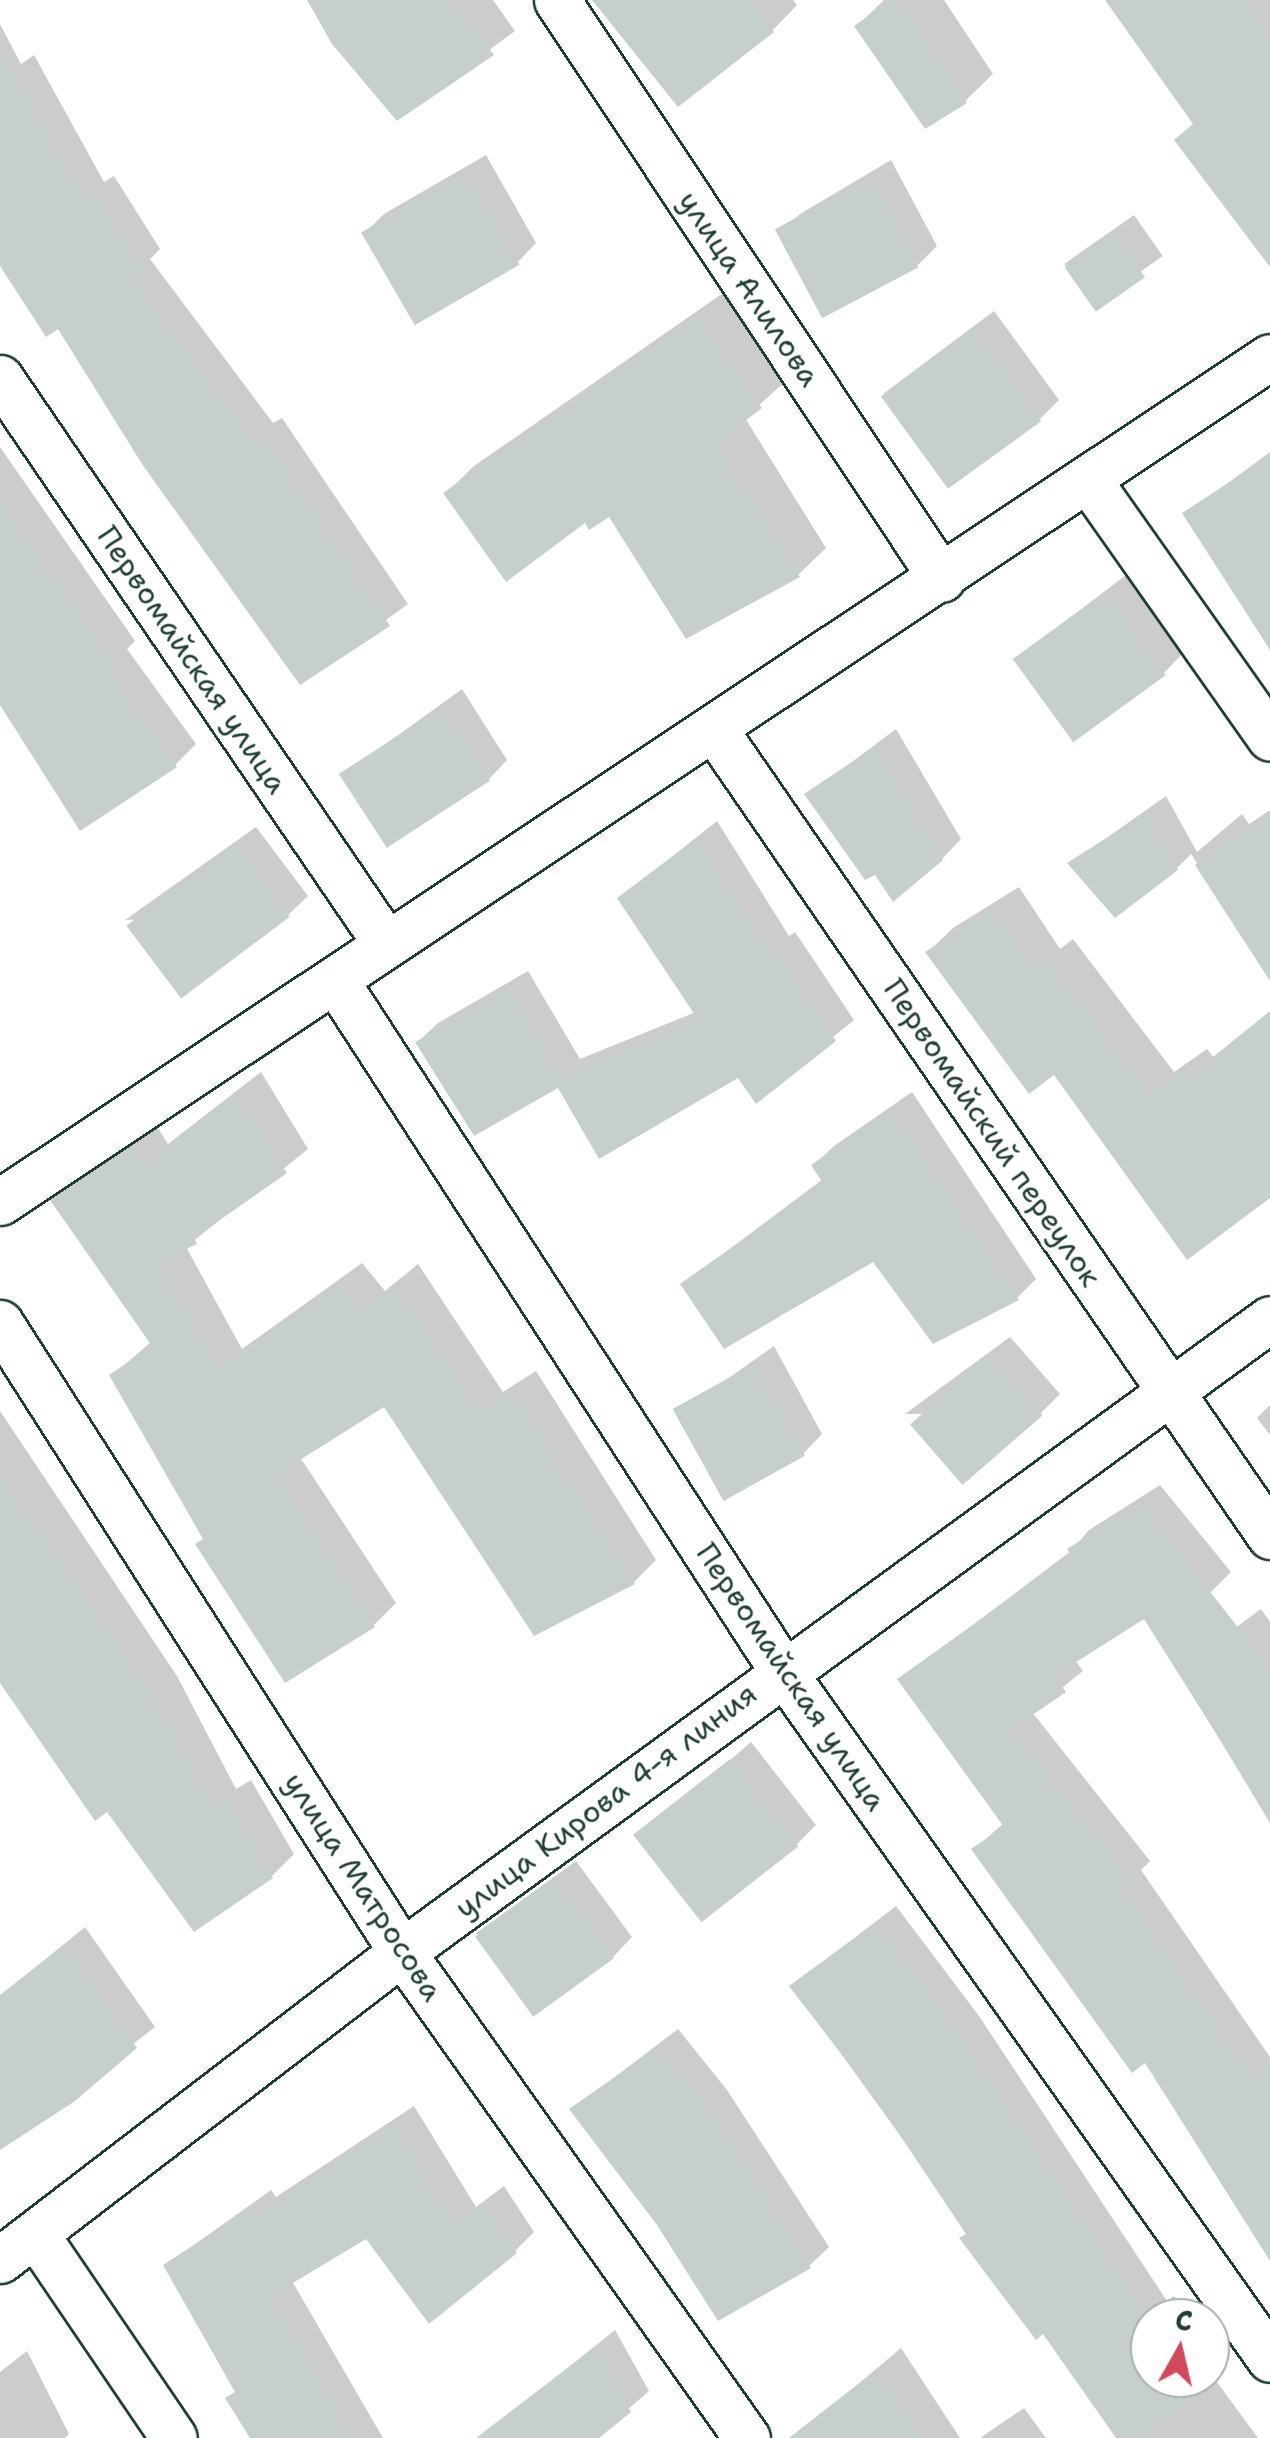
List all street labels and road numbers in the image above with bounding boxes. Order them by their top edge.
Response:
street label: улица Алилова [670,185,828,393]
street label: Первомайская улица [89,519,295,801]
street label: Первомайский переулок [875,972,1109,1294]
street label: Первомайская улица [688,1536,894,1818]
street label: улица Кирова 4-я линия [448,1676,764,1926]
street label: улица Матросова [276,1766,450,2008]

